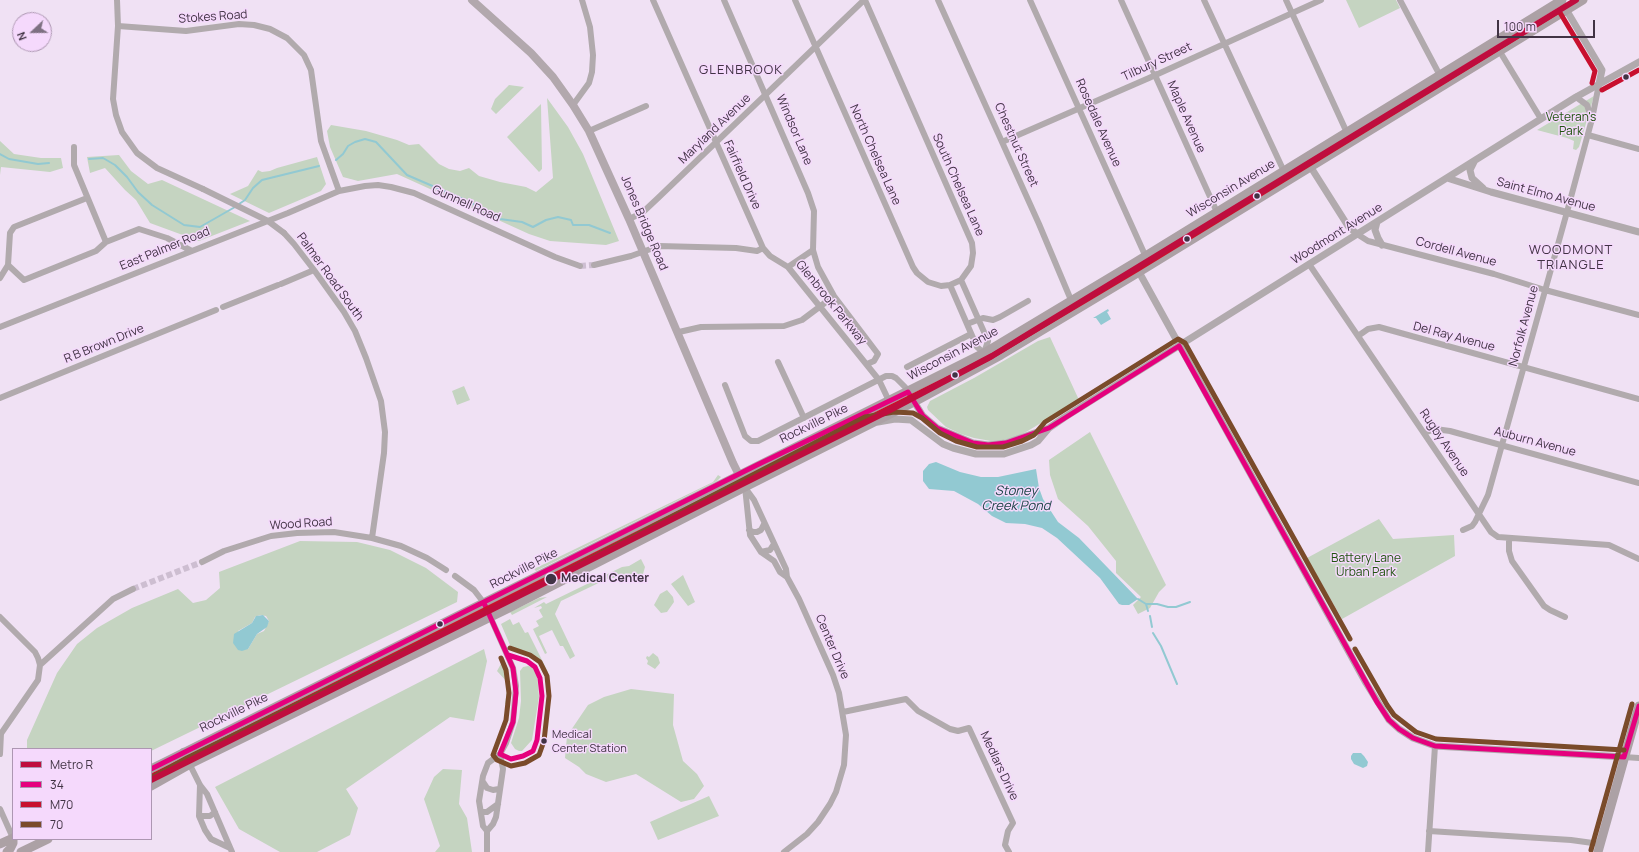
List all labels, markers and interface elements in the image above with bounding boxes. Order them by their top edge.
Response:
street label: Stokes Road [178,7,248,27]
north arrow [12,12,52,52]
scale bar [1499,12,1597,38]
text: 100 m [1504,18,1536,35]
text: N [13,30,30,43]
street label: Tilbury Street [1120,40,1194,84]
district label: GLENBROOK [699,62,783,78]
unlabelled marker [1621,72,1631,82]
street label: Rosedale Avenue [1072,77,1124,169]
street label: Maple Avenue [1164,79,1208,155]
street label: Maryland Avenue [676,91,754,167]
street label: Windsor Lane [773,93,815,167]
street label: Chestnut Street [991,101,1041,189]
street label: North Chelsea Lane [846,102,904,208]
park label: Veteran's Park [1546,111,1596,139]
street label: South Chelsea Lane [929,132,987,238]
street label: Fairfield Drive [720,138,764,212]
street label: Wisconsin Avenue [1184,157,1278,221]
street label: Jones Bridge Road [617,173,671,273]
street label: Saint Elmo Avenue [1495,175,1597,215]
street label: Gunnell Road [430,183,502,225]
unlabelled marker [1252,191,1262,201]
street label: Woodmont Avenue [1289,200,1385,268]
street label: East Palmer Road [118,224,212,274]
street label: Palmer Road South [293,230,367,324]
unlabelled marker [1182,234,1192,244]
street label: Cordell Avenue [1414,234,1498,270]
district label: WOODMONT TRIANGLE [1529,242,1613,273]
street label: Glenbrook Parkway [793,258,869,348]
street label: Norfolk Avenue [1506,284,1542,368]
street label: Del Ray Avenue [1412,319,1496,355]
street label: R B Brown Drive [62,321,146,367]
street label: Wisconsin Avenue [905,324,1001,384]
unlabelled marker [950,370,960,380]
street label: Rockville Pike [778,401,850,447]
street label: Rugby Avenue [1416,406,1472,480]
street label: Auburn Avenue [1493,424,1577,460]
water label: Stoney Creek Pond [982,483,1050,514]
street label: Wood Road [269,515,333,533]
street label: Rockville Pike [488,546,560,592]
park label: Battery Lane Urban Park [1331,552,1401,580]
marker: Medical Center [544,572,558,586]
place label: Medical Center [561,572,649,586]
street label: Center Drive [812,612,852,682]
unlabelled marker [435,619,445,629]
street label: Rockville Pike [198,690,270,736]
place label: Medical Center Station [552,728,627,754]
street label: Medlars Drive [977,729,1021,803]
marker: Medical Center Station [539,736,549,746]
legend [12,748,152,840]
text: Metro R [50,756,93,773]
text: 34 [50,776,64,793]
text: M70 [50,796,73,813]
text: 70 [50,816,63,833]

